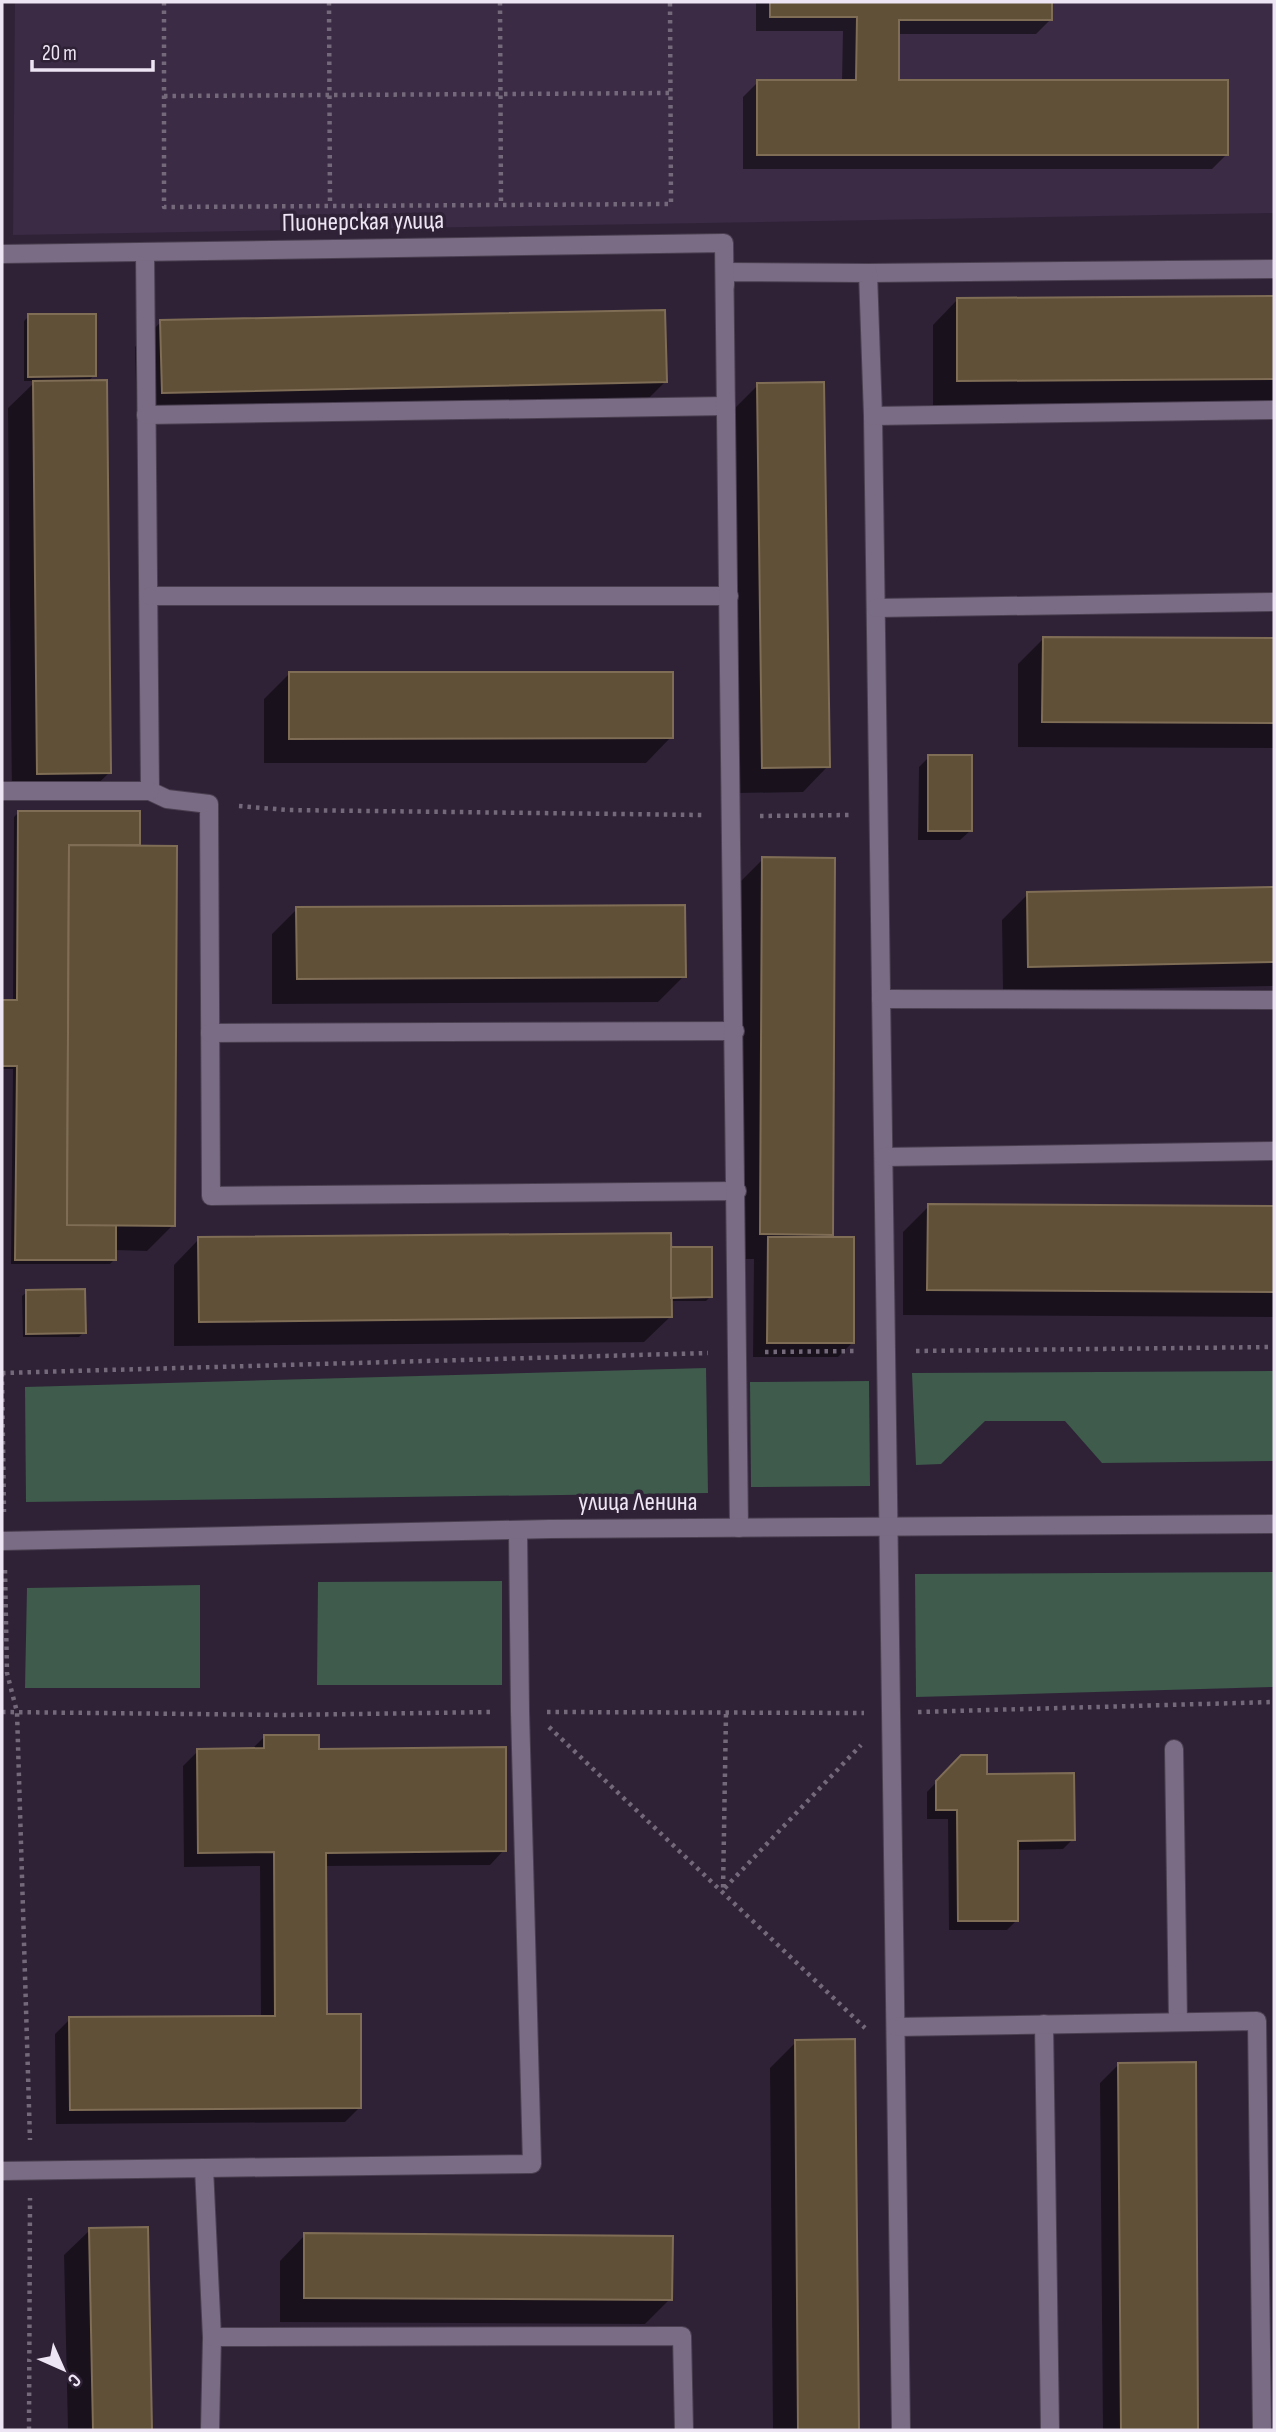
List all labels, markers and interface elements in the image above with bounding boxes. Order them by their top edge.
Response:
scale bar [32,28,152,72]
text: 20 m [42,41,77,66]
street label: Пионерская улица [282,205,444,239]
street label: улица Ленина [578,1487,698,1518]
north arrow [28,2334,98,2404]
text: С [62,2368,86,2392]

